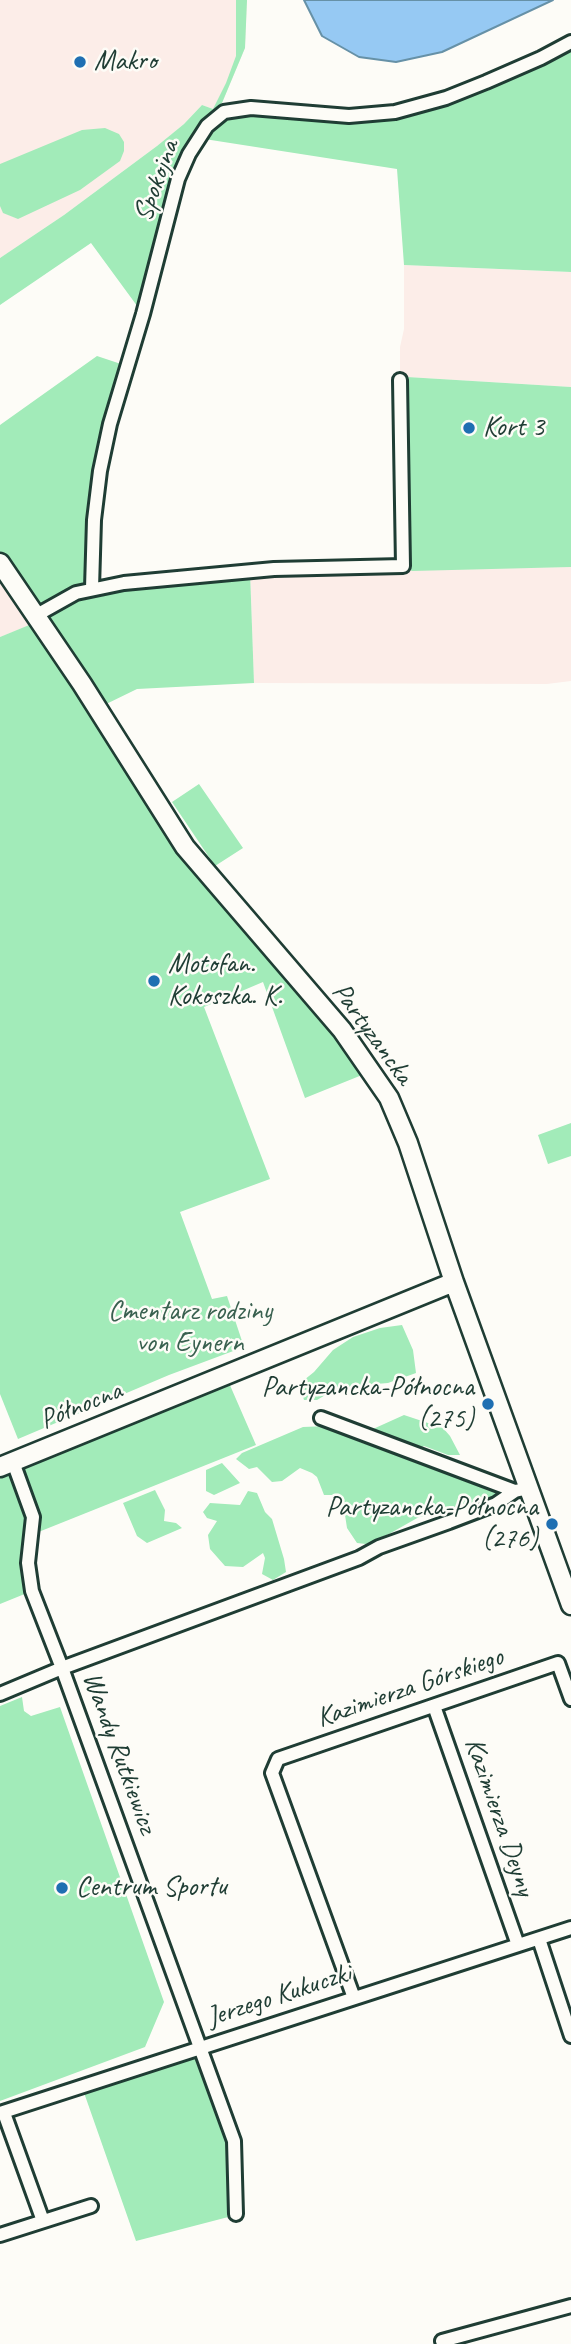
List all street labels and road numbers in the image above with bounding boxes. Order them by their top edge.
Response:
street label: Spokojna [127,136,187,226]
street label: Partyzancka [324,976,420,1092]
street label: Północna [35,1374,127,1438]
street label: Kazimierza Górskiego [312,1640,508,1736]
street label: Wandy Rutkiewicz [74,1668,164,1838]
street label: Kazimierza Deyny [456,1734,542,1900]
street label: Jerzego Kukuczki [203,1957,355,2035]

